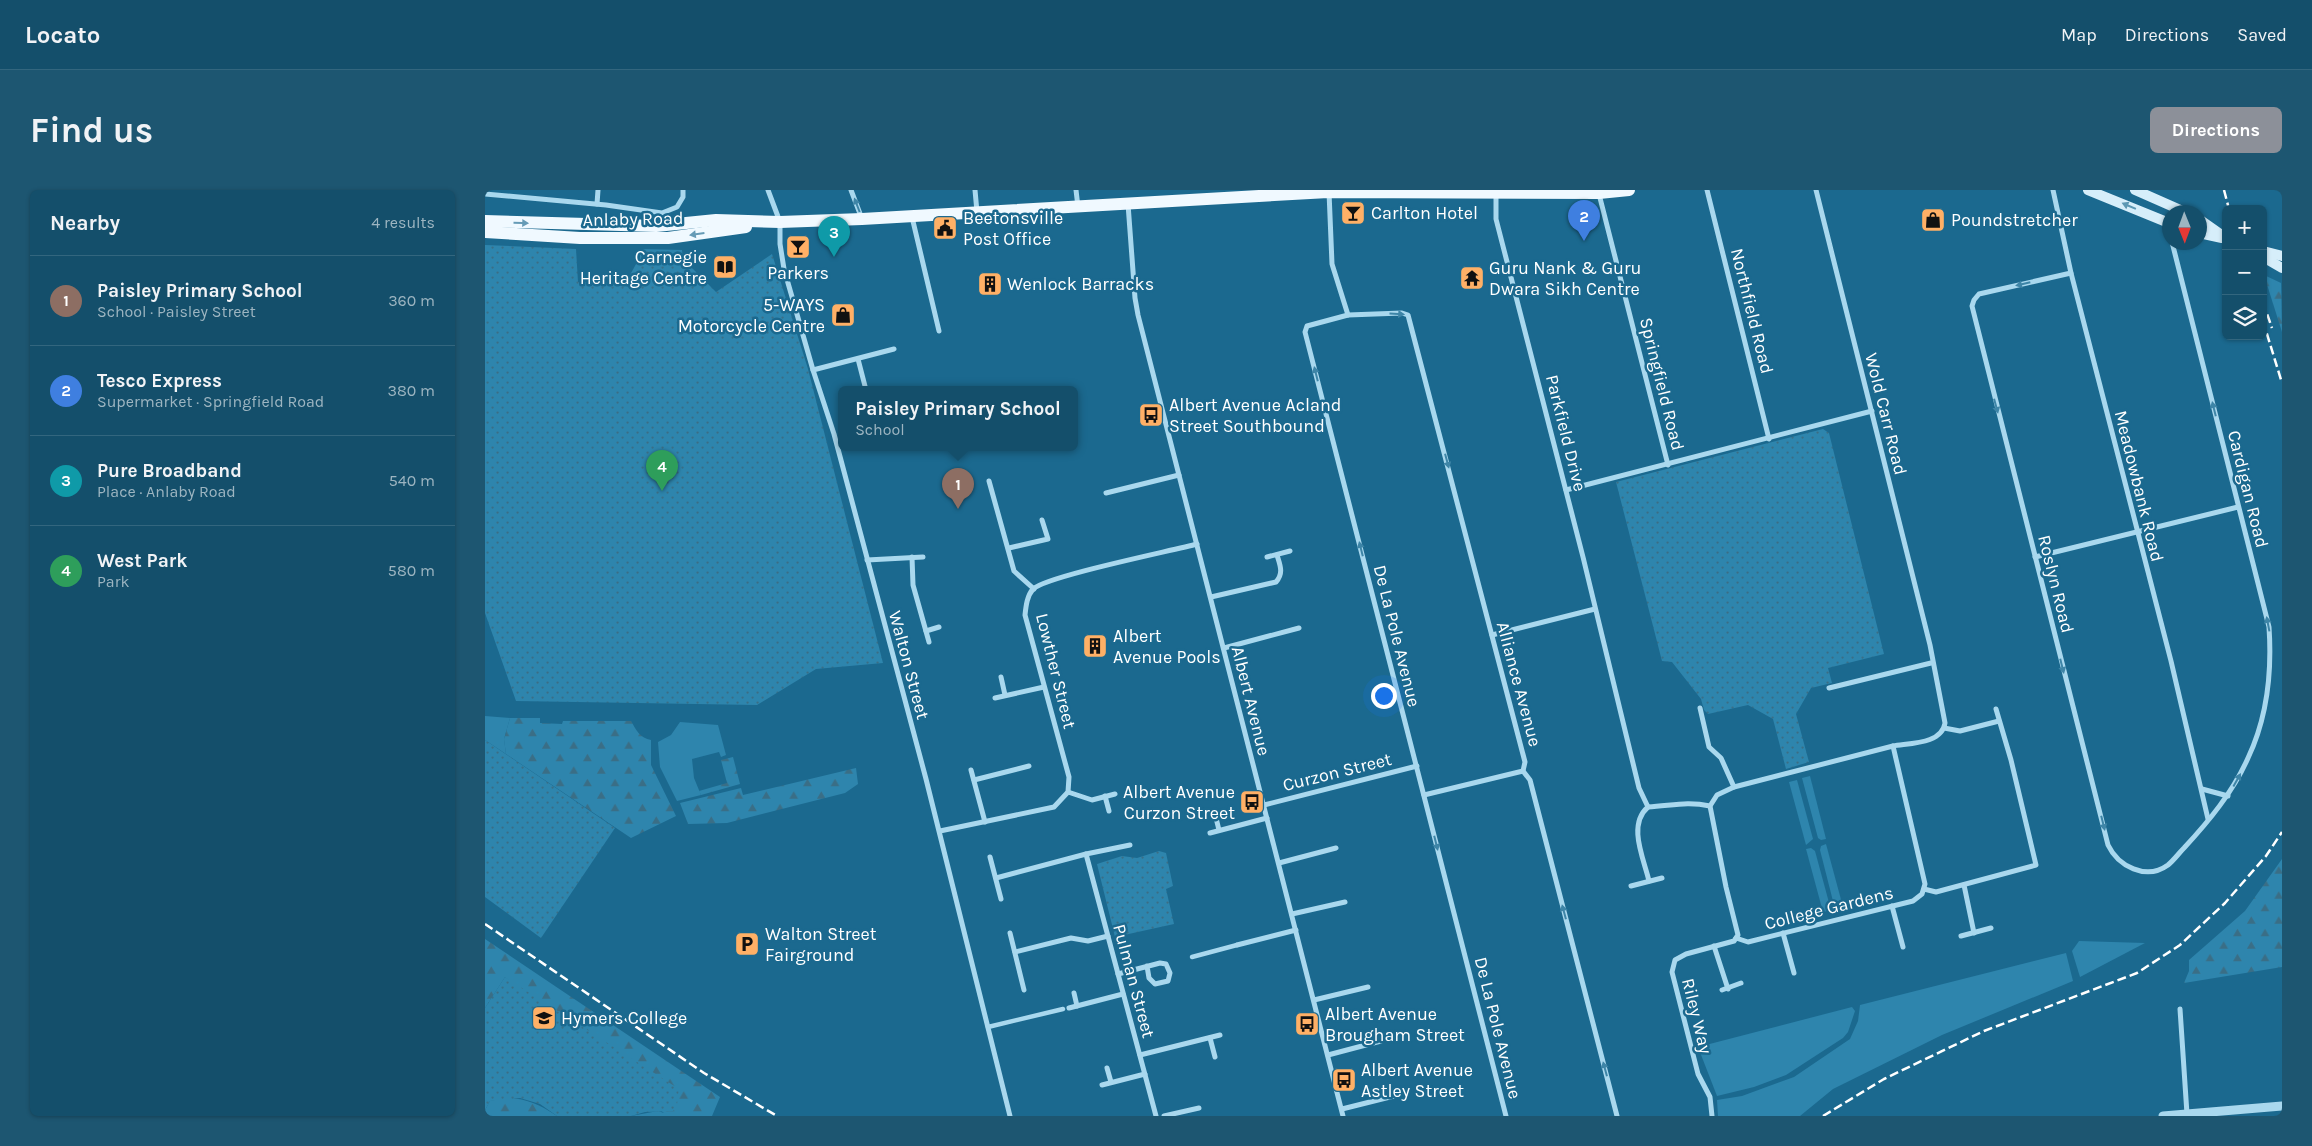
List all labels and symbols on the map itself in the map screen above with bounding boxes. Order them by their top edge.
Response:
one-way arrow [852,197,860,212]
bar icon: Carlton Hotel [1340,200,1366,226]
pin: 2 [1568,200,1600,241]
place label: Carlton Hotel [1371,202,1478,224]
one-way arrow [2122,202,2136,210]
north arrow [2162,205,2207,250]
street label: Anlaby Road [582,207,684,231]
place label: Beetonsville Post Office [963,207,1063,250]
shop icon: Poundstretcher [1920,207,1946,233]
place label: Poundstretcher [1951,209,2078,231]
public building icon: Beetonsville Post Office [932,215,958,241]
pin: 3 [818,216,850,257]
one-way arrow [513,219,529,227]
one-way arrow [689,230,705,238]
bar icon: Parkers [785,234,811,260]
place label: Carnegie Heritage Centre [580,246,707,289]
street label: Northfield Road [1726,246,1778,376]
library icon: Carnegie Heritage Centre [712,254,738,280]
place label: Guru Nank & Guru Dwara Sikh Centre [1489,257,1641,300]
place label: Parkers [767,262,829,284]
temple icon: Guru Nank & Guru Dwara Sikh Centre [1459,265,1485,291]
building icon: Wenlock Barracks [977,271,1003,297]
place label: Wenlock Barracks [1007,273,1154,295]
one-way arrow [2016,280,2031,288]
place label: 5-WAYS Motorcycle Centre [678,294,825,337]
shop icon: 5-WAYS Motorcycle Centre [830,302,856,328]
one-way arrow [1389,310,1405,318]
street label: Springfield Road [1635,315,1689,453]
street label: Wold Carr Road [1860,351,1912,477]
one-way arrow [1312,367,1320,382]
street label: Parkfield Drive [1541,372,1591,494]
place label: Albert Avenue Acland Street Southbound [1169,394,1341,437]
one-way arrow [1993,399,2001,414]
bus stop icon: Albert Avenue Acland Street Southbound [1138,402,1164,428]
one-way arrow [2210,402,2218,417]
street label: Meadowbank Road [2110,408,2168,564]
street label: Cardigan Road [2223,428,2273,550]
pin: 4 [646,450,678,491]
one-way arrow [1443,454,1451,469]
pin: 1 [942,468,974,509]
street label: Roslyn Road [2033,533,2079,635]
one-way arrow [1357,541,1365,556]
street label: De La Pole Avenue [1369,563,1425,709]
street label: Walton Street [884,608,934,722]
street label: Lowther Street [1031,611,1081,731]
one-way arrow [2264,616,2272,631]
street label: Alliance Avenue [1492,619,1546,749]
place label: Albert Avenue Pools [1113,625,1221,668]
building icon: Albert Avenue Pools [1082,633,1108,659]
street label: Albert Avenue [1227,644,1275,758]
one-way arrow [2059,658,2067,673]
your location [1371,683,1397,709]
street label: Curzon Street [1280,748,1394,796]
one-way arrow [2232,773,2241,787]
place label: Albert Avenue Curzon Street [1123,781,1235,824]
bus stop icon: Albert Avenue Curzon Street [1239,789,1265,815]
one-way arrow [2099,816,2107,831]
one-way arrow [1433,835,1441,850]
street label: College Gardens [1762,881,1896,935]
one-way arrow [1560,904,1568,919]
street label: Pulman Street [1108,922,1160,1041]
place label: Walton Street Fairground [765,923,877,966]
parking icon: Walton Street Fairground [734,931,760,957]
street label: De La Pole Avenue [1470,955,1526,1101]
street label: Riley Way [1677,976,1717,1057]
place label: Albert Avenue Brougham Street [1325,1003,1465,1046]
school or university icon: Hymers College [531,1005,557,1031]
place label: Hymers College [561,1007,687,1029]
bus stop icon: Albert Avenue Brougham Street [1294,1011,1320,1037]
place label: Albert Avenue Astley Street [1361,1059,1473,1102]
one-way arrow [1601,1061,1609,1076]
bus stop icon: Albert Avenue Astley Street [1331,1067,1357,1093]

